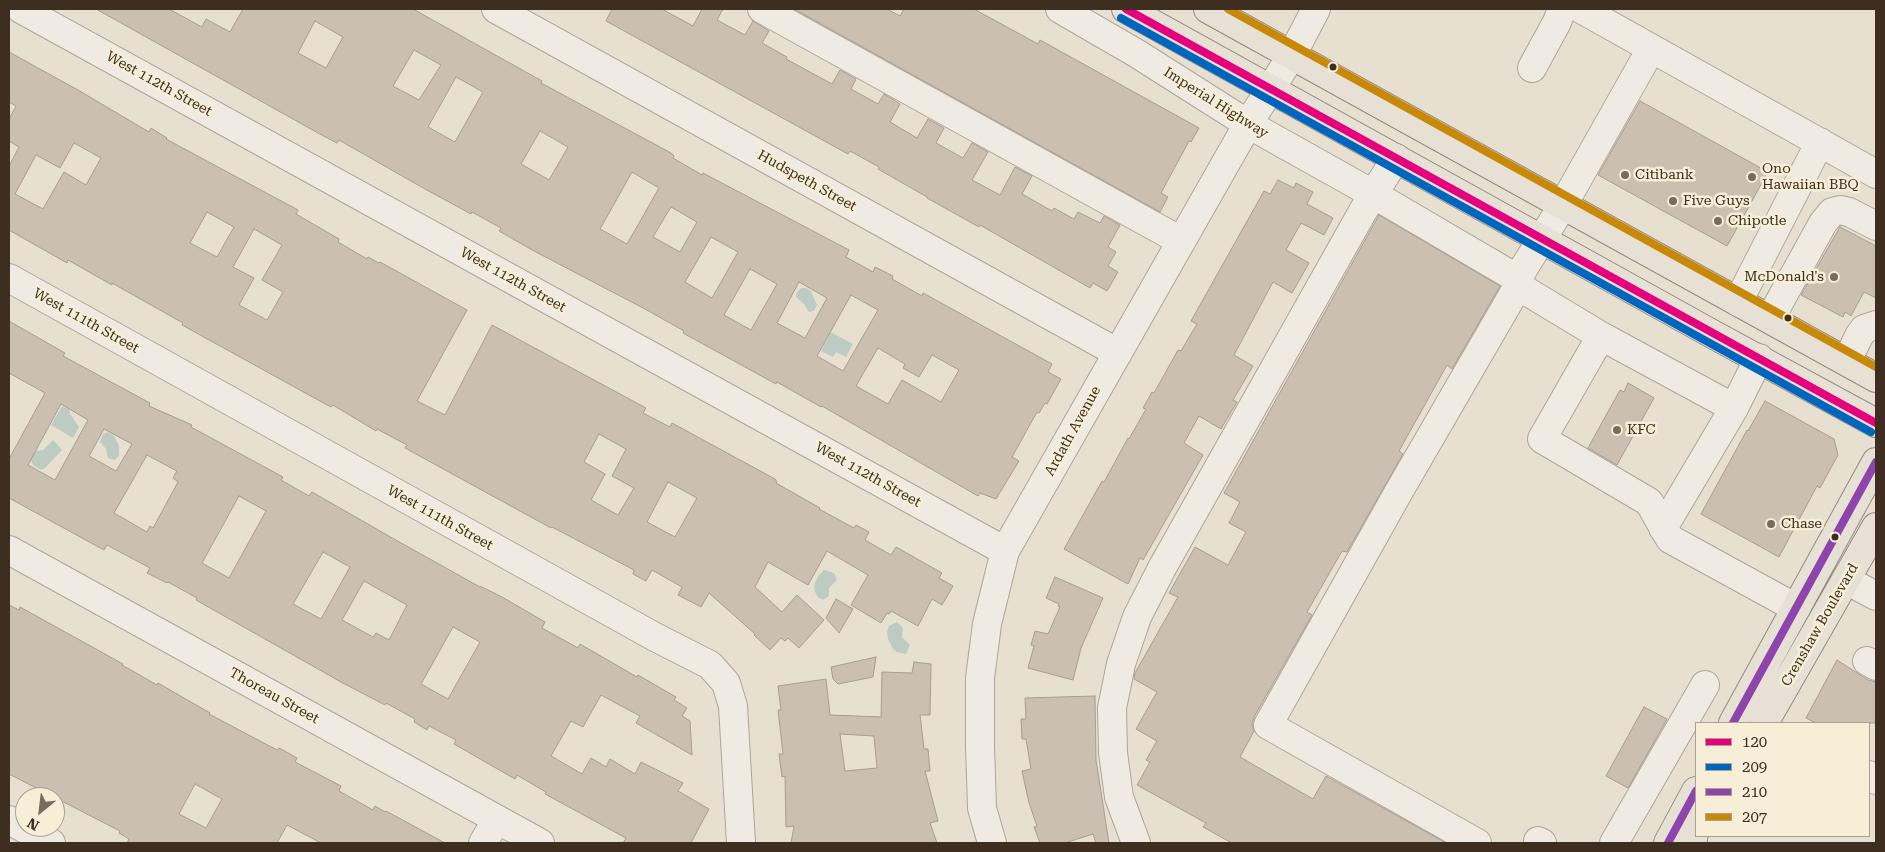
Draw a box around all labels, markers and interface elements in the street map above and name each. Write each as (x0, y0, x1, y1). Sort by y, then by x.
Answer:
street label: West 112th Street (103, 48, 215, 120)
unlabelled marker (1328, 62, 1338, 72)
street label: Imperial Highway (1160, 64, 1272, 142)
street label: Hudspeth Street (755, 147, 859, 215)
place label: Ono Hawaiian BBQ (1762, 161, 1859, 193)
place label: Citibank (1635, 167, 1694, 183)
marker: Citibank (1619, 169, 1631, 181)
marker: Ono Hawaiian BBQ (1746, 171, 1758, 183)
place label: Five Guys (1683, 193, 1750, 209)
marker: Five Guys (1667, 195, 1679, 207)
place label: Chipotle (1728, 213, 1787, 229)
marker: Chipotle (1712, 215, 1724, 227)
street label: West 112th Street (457, 244, 569, 316)
place label: McDonald's (1744, 269, 1824, 285)
marker: McDonald's (1828, 271, 1840, 283)
street label: West 111th Street (30, 285, 142, 357)
unlabelled marker (1783, 313, 1793, 323)
street label: Ardath Avenue (1041, 383, 1105, 479)
place label: KFC (1627, 422, 1656, 438)
marker: KFC (1611, 424, 1623, 436)
street label: West 112th Street (812, 439, 924, 511)
street label: West 111th Street (384, 482, 496, 554)
place label: Chase (1781, 516, 1822, 532)
marker: Chase (1765, 518, 1777, 530)
unlabelled marker (1830, 532, 1840, 542)
street label: Crenshaw Boulevard (1778, 561, 1862, 689)
street label: Thoreau Street (226, 664, 322, 728)
legend (1695, 722, 1870, 837)
text: 120 (1742, 733, 1767, 751)
text: 209 (1742, 758, 1767, 776)
text: 210 (1742, 783, 1767, 801)
north arrow (15, 787, 65, 837)
text: 207 (1742, 808, 1767, 826)
text: N (25, 815, 42, 834)

